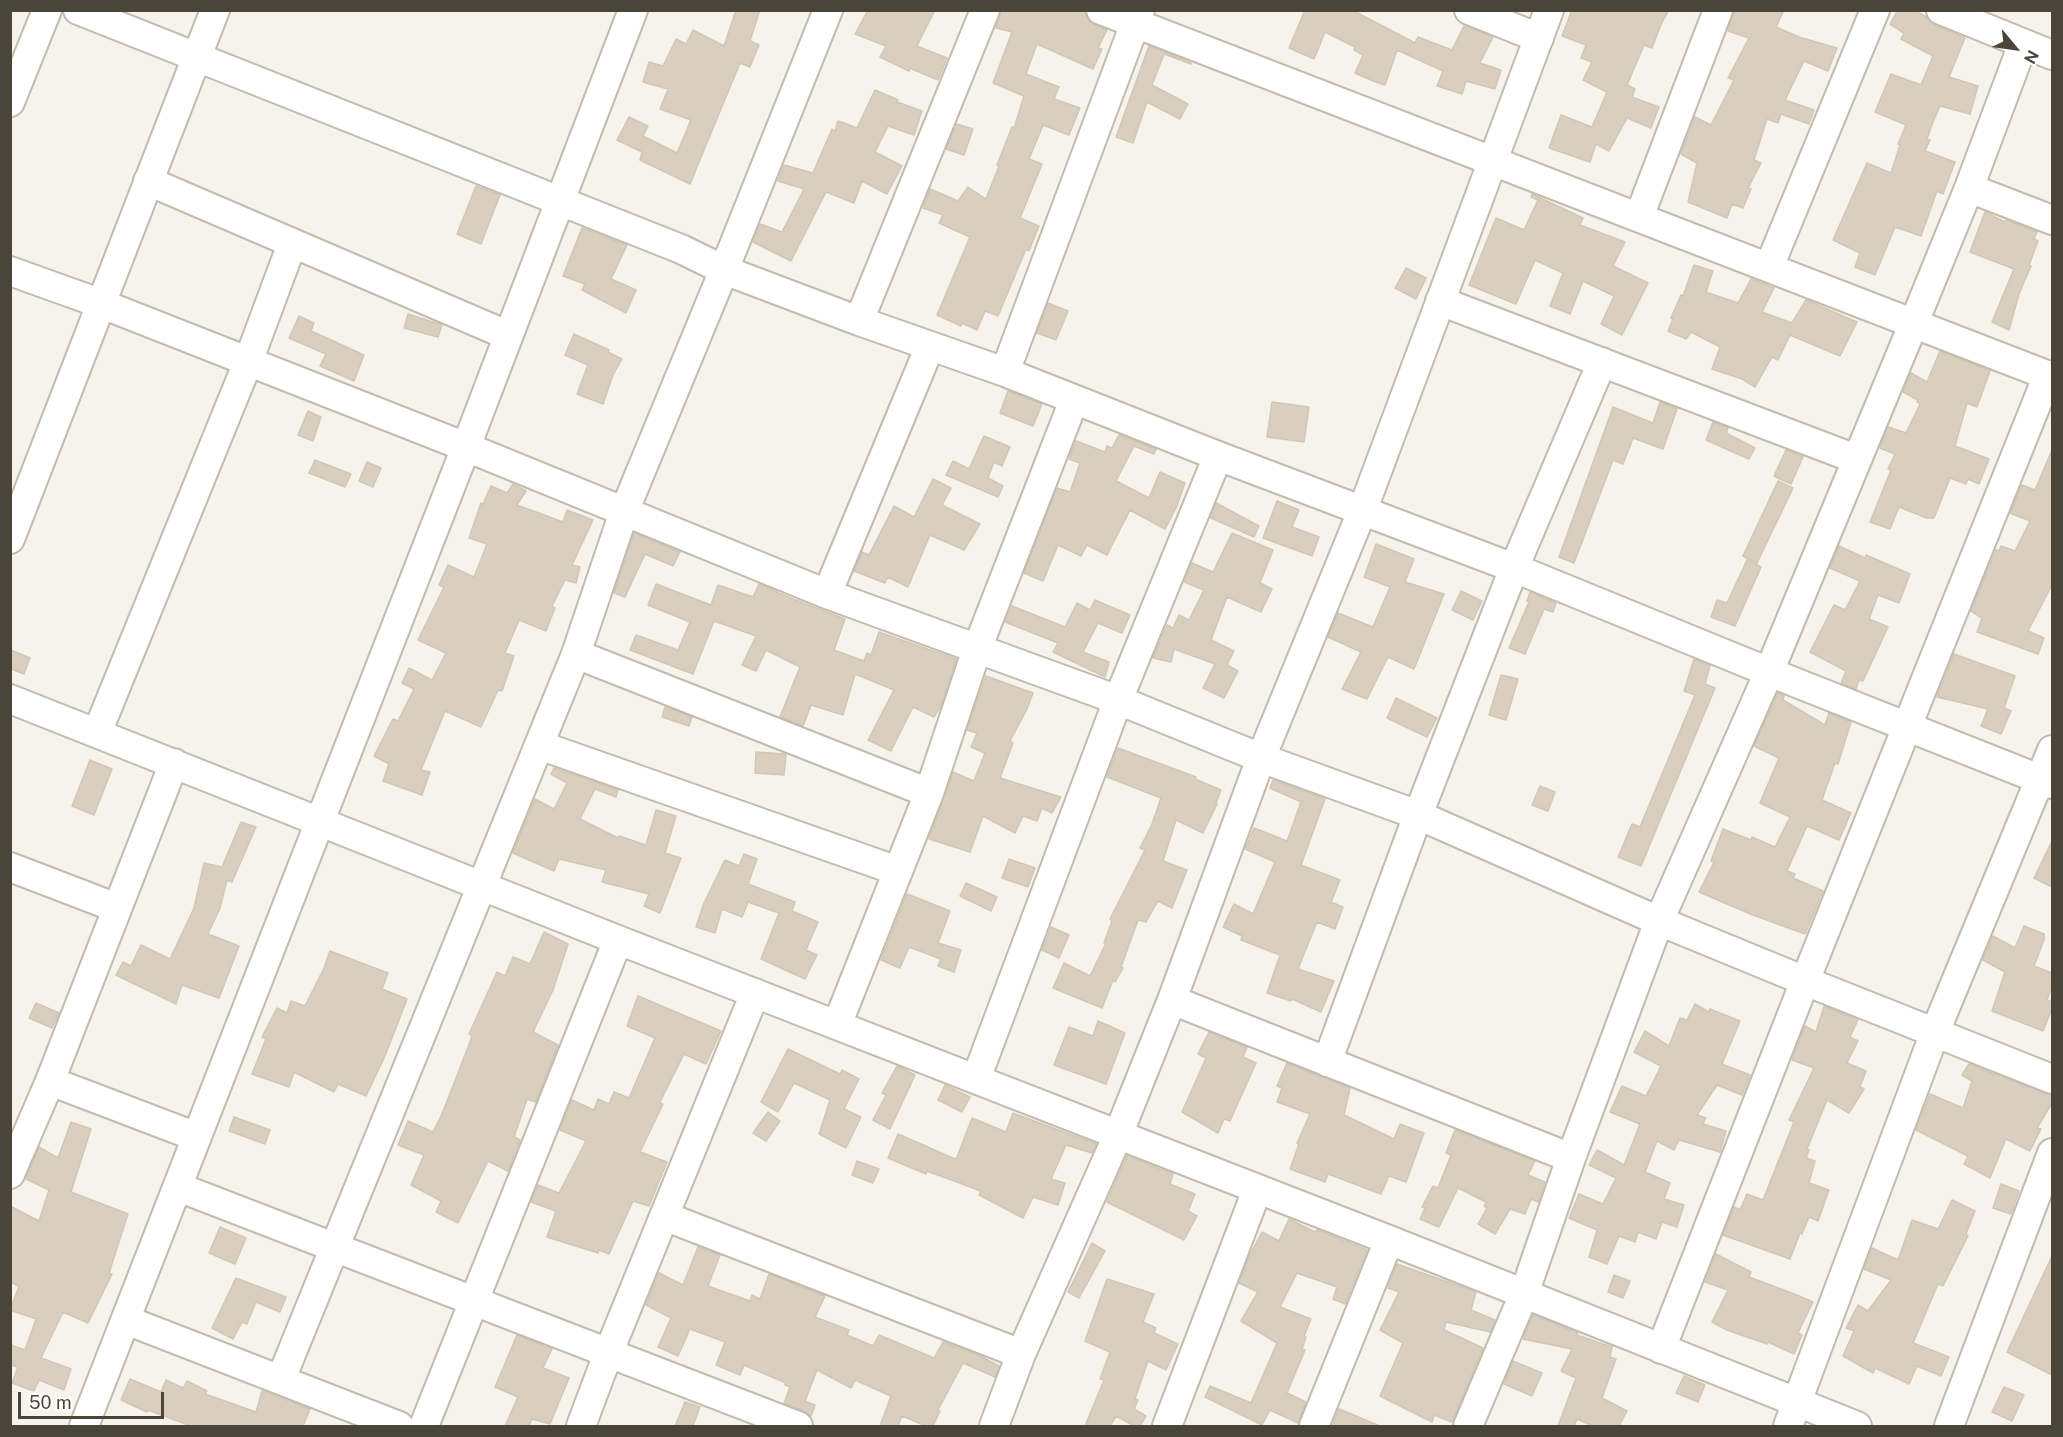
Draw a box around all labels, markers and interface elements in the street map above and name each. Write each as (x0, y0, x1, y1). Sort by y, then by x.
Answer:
north arrow (1985, 18, 2045, 78)
text: N (2020, 47, 2043, 67)
scale bar (21, 1380, 166, 1418)
text: 50 m (29, 1392, 72, 1413)

